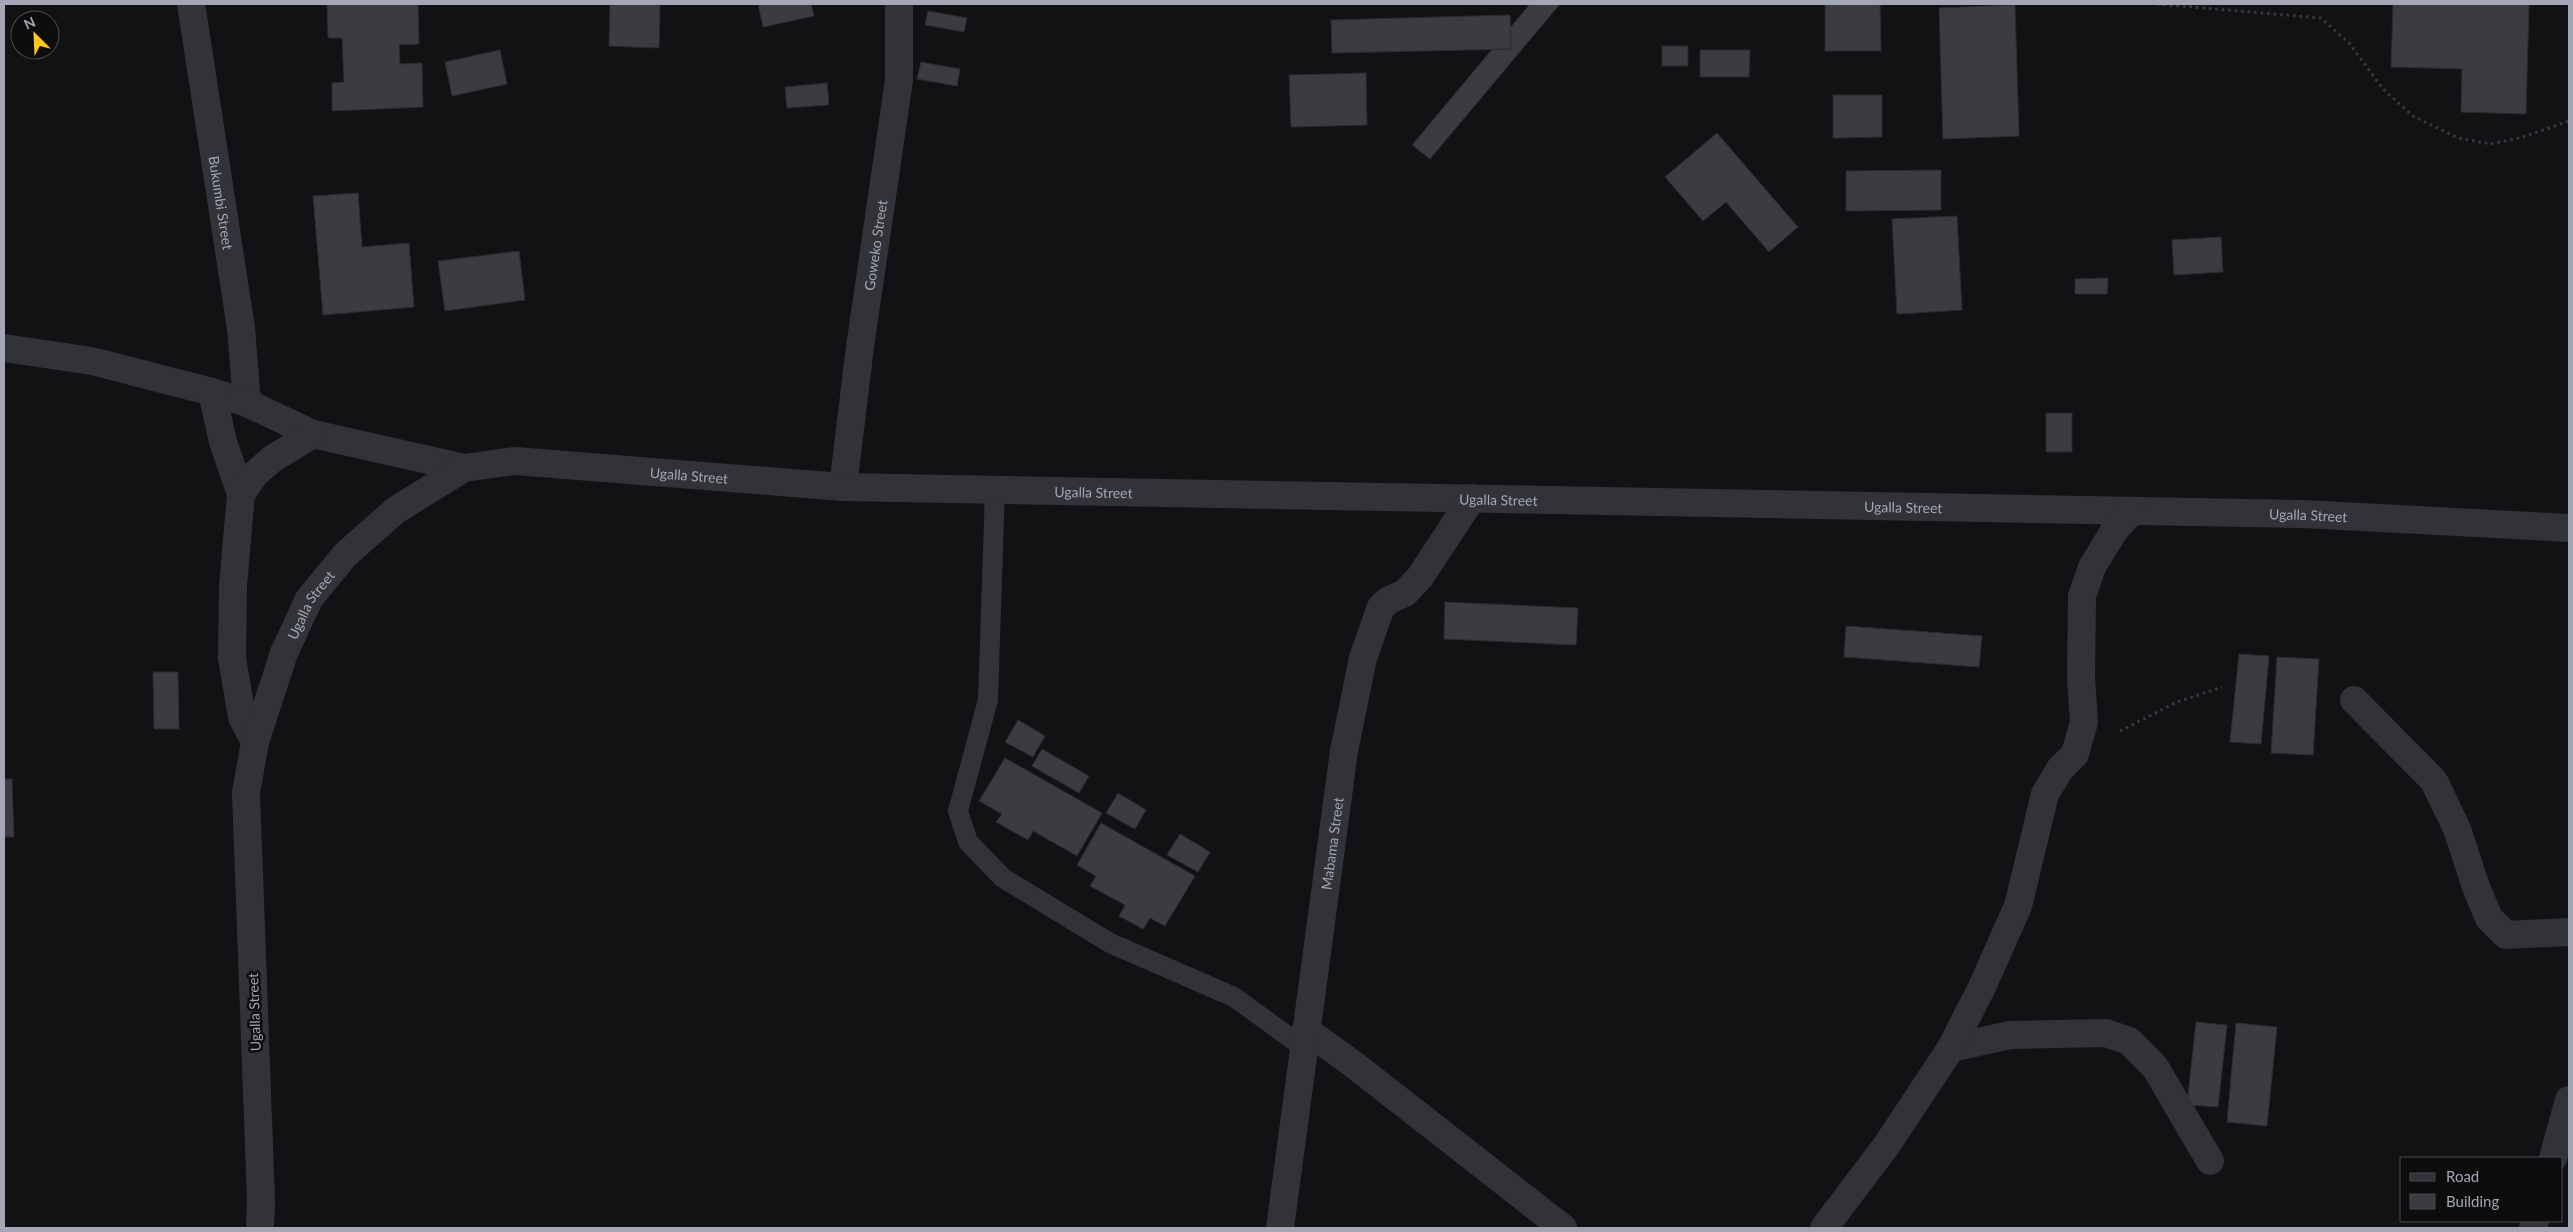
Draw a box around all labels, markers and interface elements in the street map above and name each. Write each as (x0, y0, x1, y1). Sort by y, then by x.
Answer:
north arrow (10, 10, 60, 60)
text: N (21, 13, 38, 33)
street label: Bukumbi Street (206, 154, 237, 251)
street label: Goweko Street (860, 199, 890, 292)
street label: Ugalla Street (649, 463, 729, 486)
street label: Ugalla Street (1054, 482, 1133, 501)
street label: Ugalla Street (1459, 490, 1538, 508)
street label: Ugalla Street (1864, 497, 1943, 516)
street label: Ugalla Street (2269, 505, 2348, 525)
street label: Ugalla Street (283, 567, 338, 642)
street label: Mabama Street (1317, 796, 1346, 891)
street label: Ugalla Street (244, 973, 264, 1051)
legend (2400, 1157, 2563, 1222)
text: Road (2446, 1167, 2479, 1185)
text: Building (2446, 1192, 2499, 1210)

